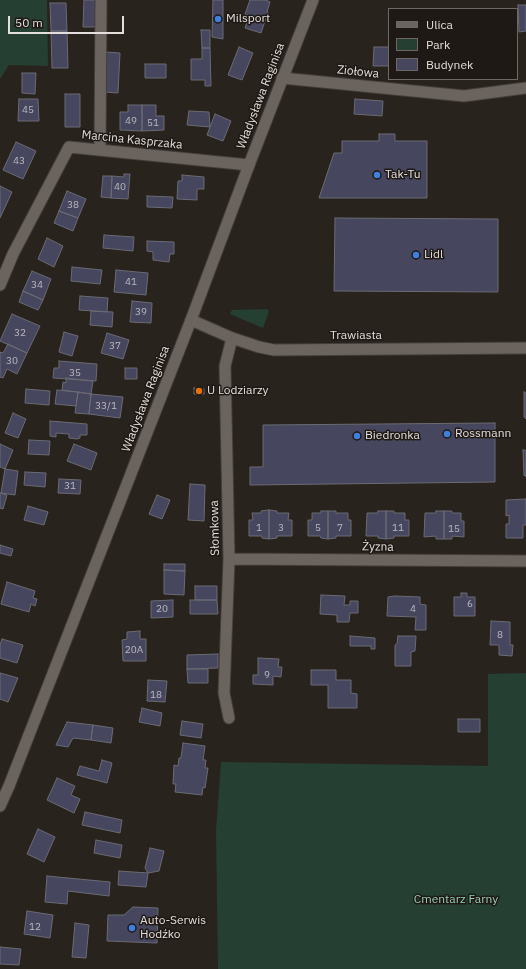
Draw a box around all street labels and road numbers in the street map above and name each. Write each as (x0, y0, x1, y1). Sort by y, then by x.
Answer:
street label: Władysława Raginisa (234, 41, 288, 151)
street label: Ziołowa (336, 63, 380, 81)
street label: Marcina Kasprzaka (81, 128, 183, 152)
street label: Trawiasta (330, 329, 382, 343)
street label: Władysława Raginisa (119, 344, 173, 454)
street label: Słomkowa (207, 500, 223, 556)
street label: Żyzna (362, 540, 394, 554)

